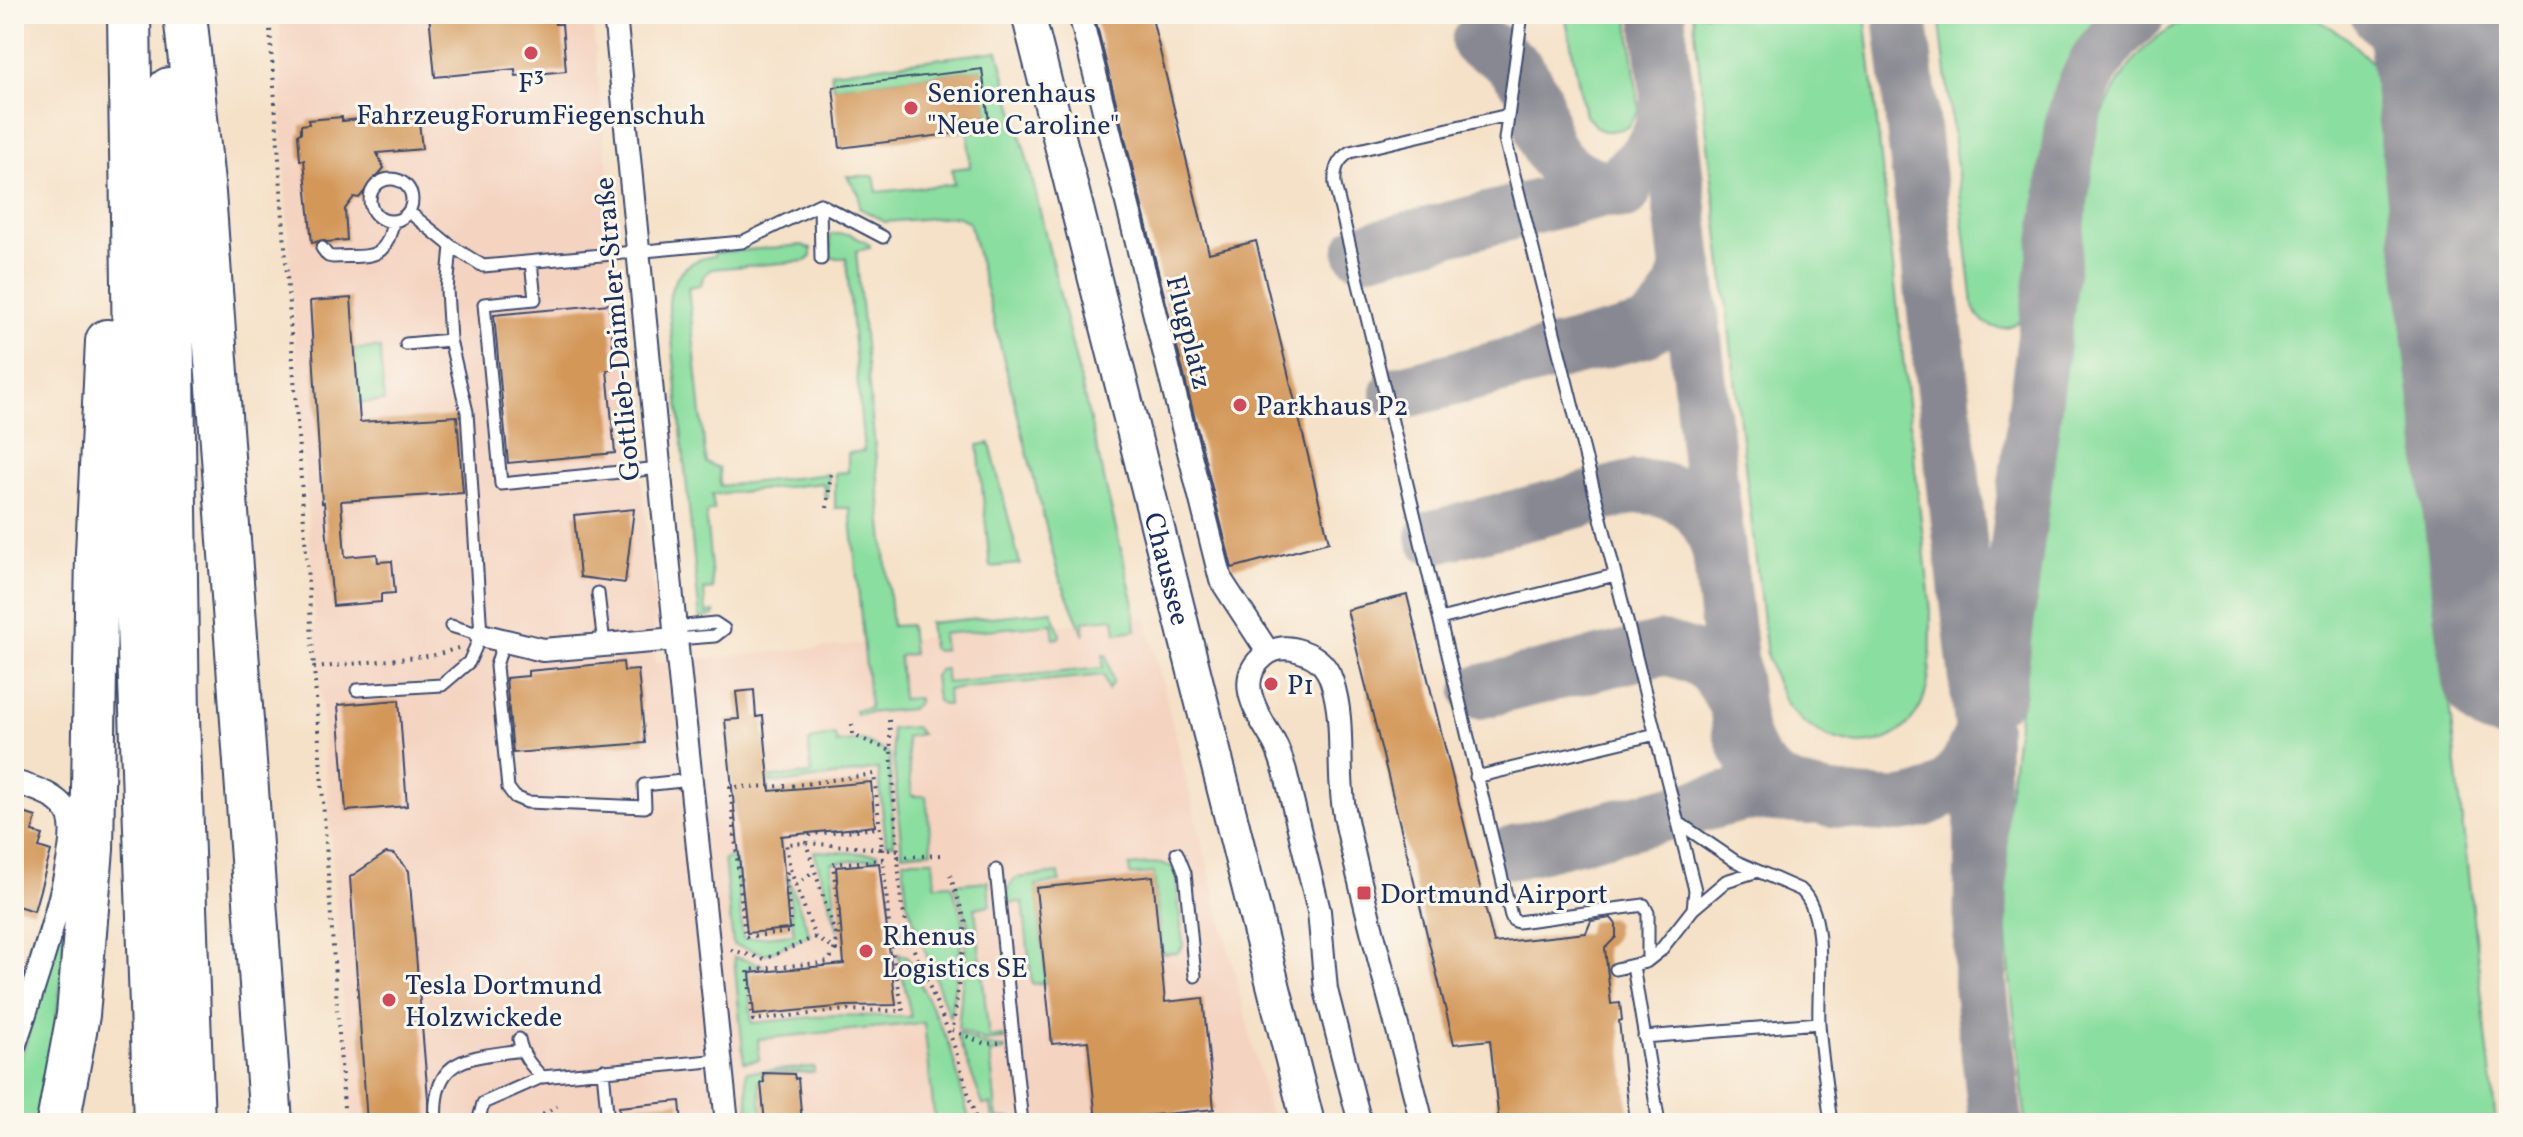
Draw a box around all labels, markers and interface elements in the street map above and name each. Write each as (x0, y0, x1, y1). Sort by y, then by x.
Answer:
marker: F³ FahrzeugForumFiegenschuh (522, 44, 540, 62)
place label: F³ FahrzeugForumFiegenschuh (356, 65, 706, 136)
place label: Seniorenhaus "Neue Caroline" (927, 75, 1119, 146)
marker: Seniorenhaus "Neue Caroline" (902, 99, 920, 117)
street label: Gottlieb-Daimler-Straße (586, 175, 651, 482)
street label: Flugplatz (1155, 272, 1220, 393)
place label: Parkhaus P2 (1256, 388, 1409, 427)
marker: Parkhaus P2 (1231, 396, 1249, 414)
street label: Chaussee (1133, 509, 1199, 630)
place label: P1 (1287, 667, 1314, 706)
marker: P1 (1262, 675, 1280, 693)
place label: Dortmund Airport (1380, 876, 1608, 915)
marker: Dortmund Airport (1355, 884, 1373, 902)
place label: Rhenus Logistics SE (882, 918, 1028, 989)
marker: Rhenus Logistics SE (857, 942, 875, 960)
place label: Tesla Dortmund Holzwickede (405, 967, 603, 1038)
marker: Tesla Dortmund Holzwickede (380, 991, 398, 1009)

